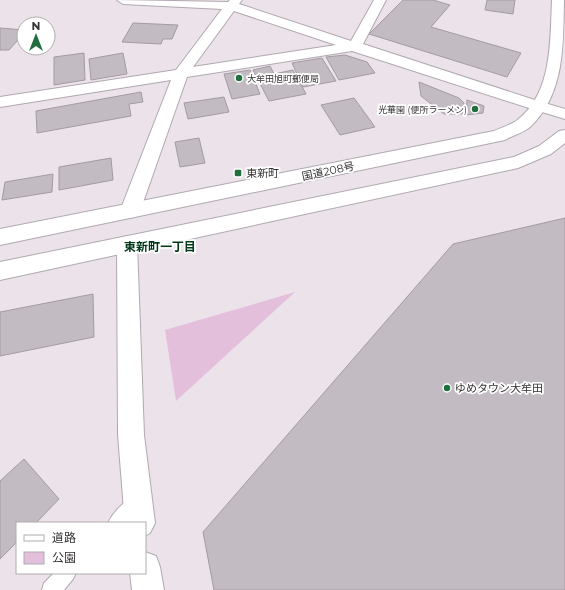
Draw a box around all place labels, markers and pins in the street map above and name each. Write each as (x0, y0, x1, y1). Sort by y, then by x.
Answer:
marker: 大牟田旭町郵便局 (234, 73, 244, 83)
place label: 大牟田旭町郵便局 (247, 73, 319, 84)
place label: 光華園 (便所ラーメン) (378, 104, 467, 115)
marker: 光華園 (便所ラーメン) (470, 104, 480, 114)
place label: 東新町 (246, 166, 279, 180)
marker: 東新町 (233, 168, 243, 178)
place label: ゆめタウン大牟田 (455, 381, 543, 395)
marker: ゆめタウン大牟田 (442, 383, 452, 393)

